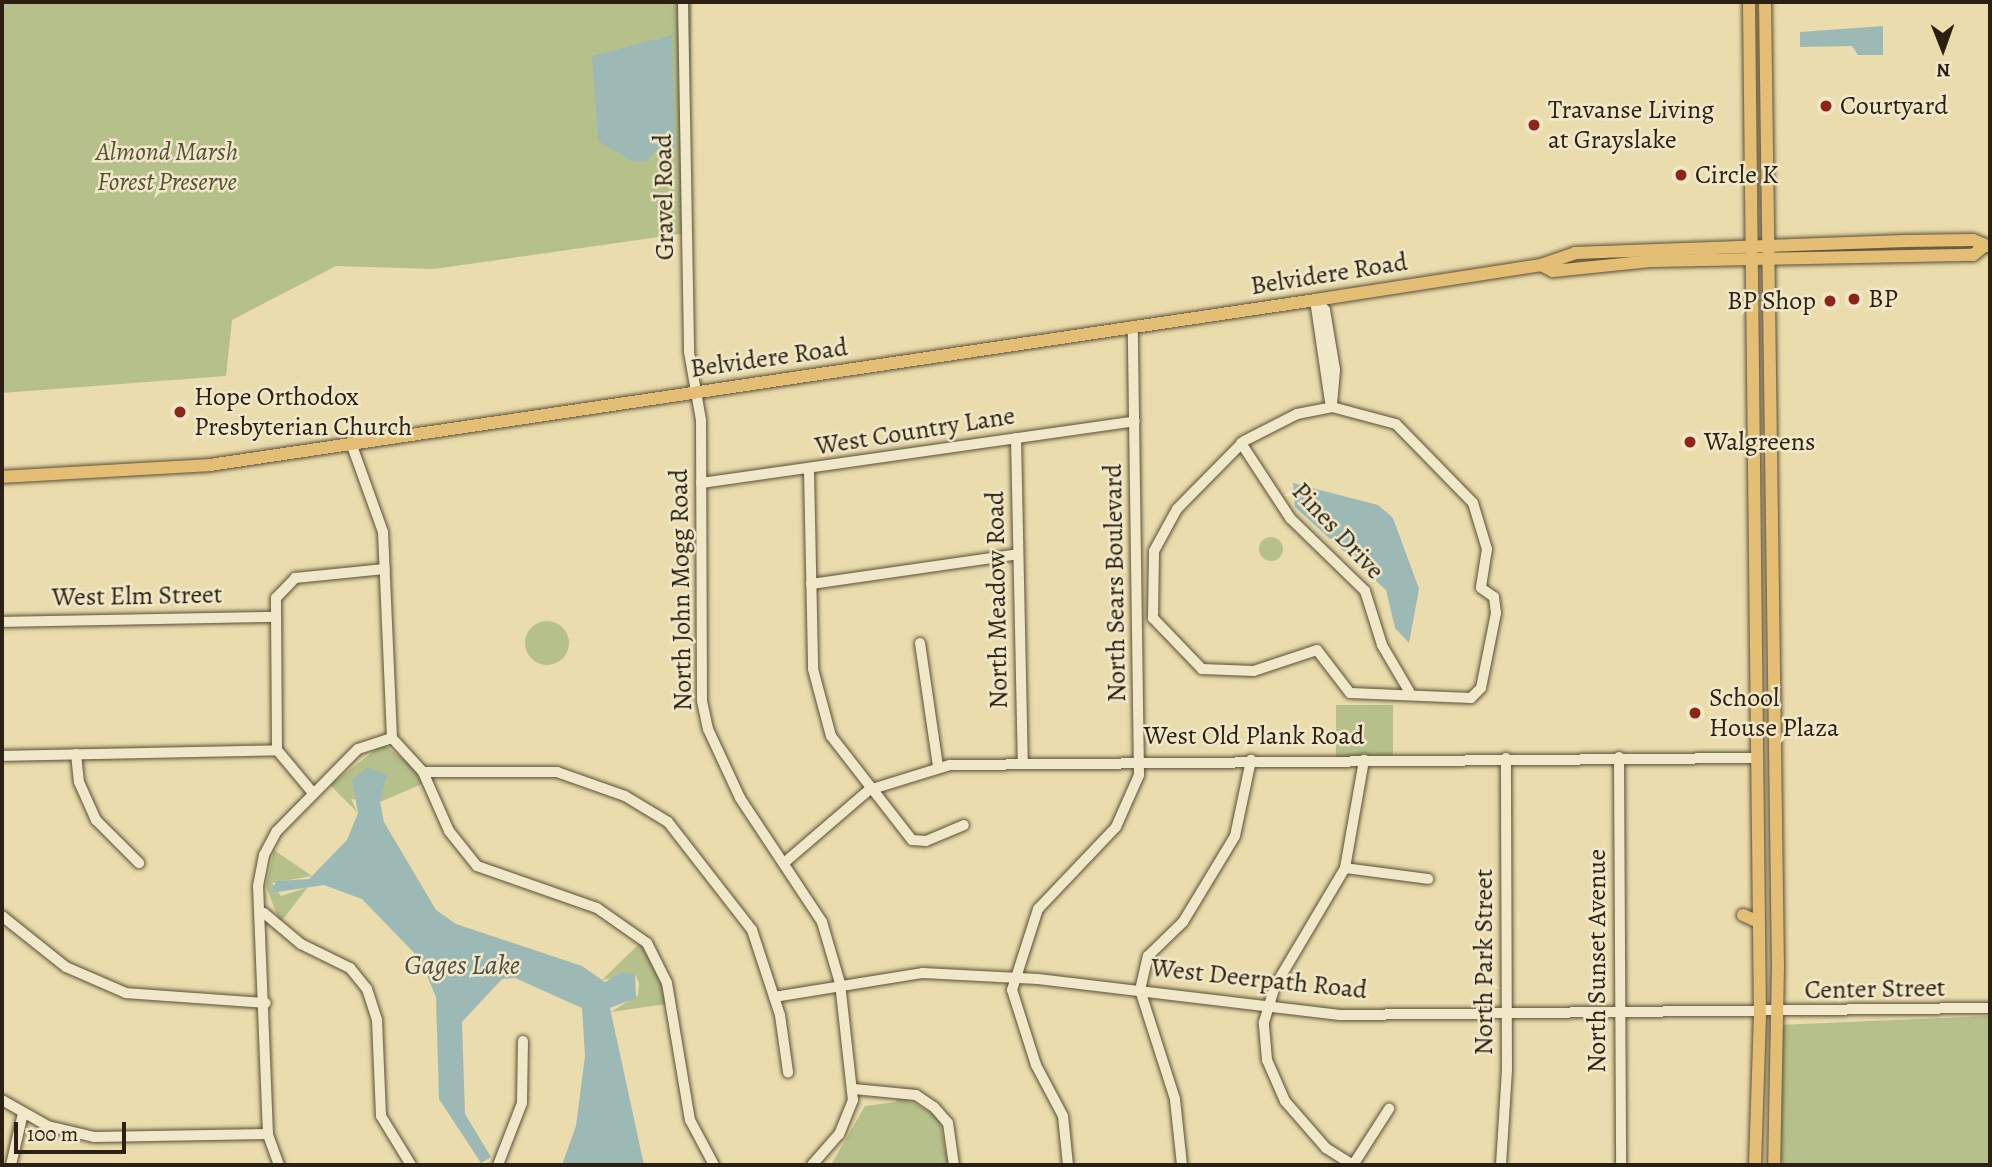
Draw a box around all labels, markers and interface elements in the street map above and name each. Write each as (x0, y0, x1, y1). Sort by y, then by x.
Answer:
north arrow (1908, 14, 1978, 84)
text: N (1936, 57, 1951, 83)
place label: Courtyard (1840, 90, 1948, 122)
place label: Travanse Living at Grayslake (1548, 94, 1714, 156)
marker: Courtyard (1818, 98, 1834, 114)
marker: Travanse Living at Grayslake (1526, 117, 1542, 133)
street label: Gravel Road (647, 133, 681, 261)
park label: Almond Marsh Forest Preserve (96, 136, 238, 198)
place label: Circle K (1695, 159, 1778, 191)
marker: Circle K (1673, 167, 1689, 183)
street label: Belvidere Road (1248, 246, 1410, 302)
place label: BP (1868, 283, 1898, 315)
place label: BP Shop (1727, 285, 1816, 317)
marker: BP (1846, 291, 1862, 307)
marker: BP Shop (1822, 293, 1838, 309)
street label: Belvidere Road (688, 332, 850, 384)
place label: Hope Orthodox Presbyterian Church (194, 381, 412, 442)
street label: West Country Lane (813, 400, 1017, 462)
marker: Hope Orthodox Presbyterian Church (172, 404, 188, 420)
place label: Walgreens (1704, 426, 1815, 458)
marker: Walgreens (1682, 434, 1698, 450)
street label: North Sears Boulevard (1097, 464, 1133, 702)
street label: North John Mogg Road (663, 469, 699, 711)
street label: Pines Drive (1285, 476, 1391, 586)
street label: North Meadow Road (979, 491, 1015, 709)
street label: West Elm Street (51, 579, 223, 613)
place label: School House Plaza (1709, 682, 1839, 744)
marker: School House Plaza (1687, 705, 1703, 721)
street label: West Old Plank Road (1144, 720, 1364, 752)
street label: North Sunset Avenue (1581, 849, 1613, 1073)
street label: North Park Street (1468, 869, 1500, 1055)
water label: Gages Lake (404, 948, 520, 982)
street label: West Deerpath Road (1149, 952, 1369, 1006)
street label: Center Street (1804, 972, 1946, 1006)
scale bar (18, 1108, 130, 1152)
text: 100 m (27, 1120, 78, 1148)

